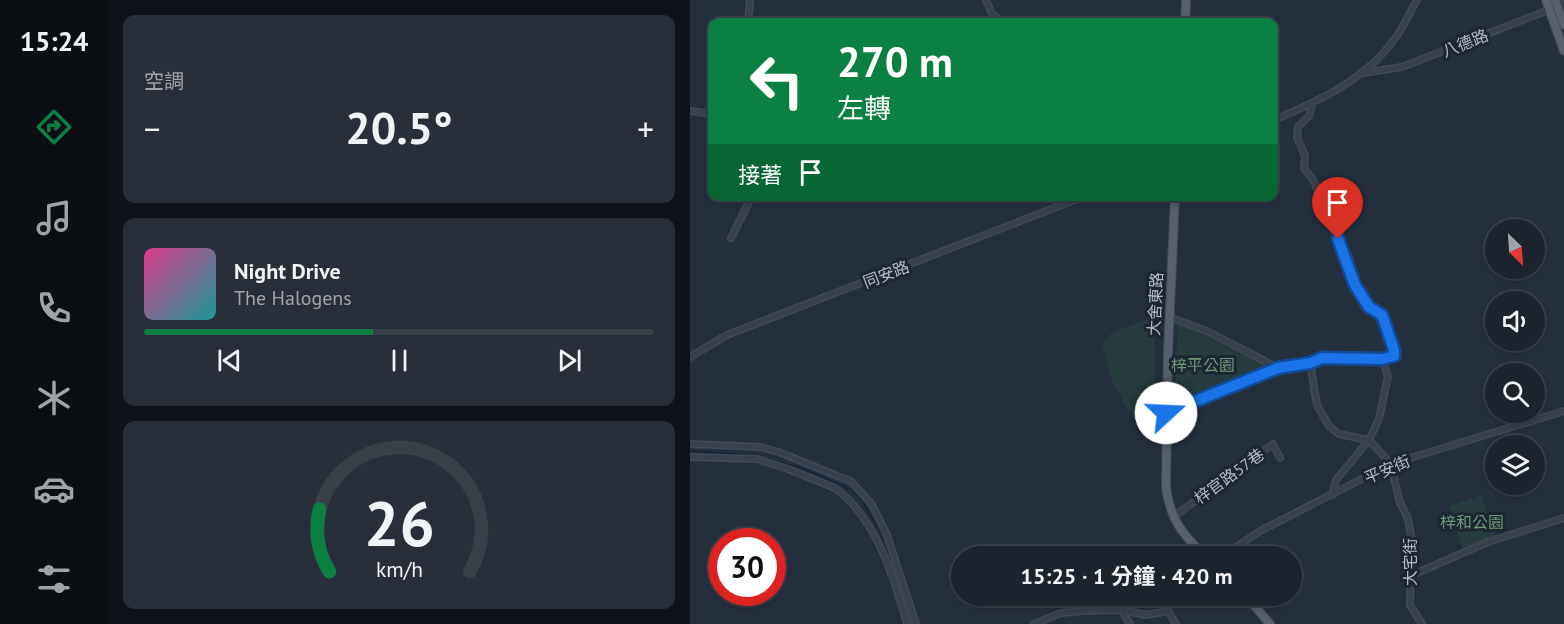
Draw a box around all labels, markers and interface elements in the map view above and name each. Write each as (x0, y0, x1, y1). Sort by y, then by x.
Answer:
text: 15:24 (20, 24, 88, 58)
street label: 八德路 (1439, 25, 1491, 61)
text: 270 m (837, 34, 953, 89)
icon: left (738, 42, 816, 120)
text: 空調 (144, 68, 184, 94)
text: 左轉 (837, 91, 891, 125)
text: 20.5° (345, 98, 453, 156)
icon: directions (33, 106, 75, 148)
text: − (144, 107, 161, 150)
text: + (637, 107, 654, 150)
icon: arrive (794, 156, 827, 189)
text: 接著 (738, 161, 782, 189)
pin (1312, 177, 1363, 239)
icon: arrive (1321, 186, 1354, 219)
icon: music (33, 197, 75, 239)
north arrow (1485, 219, 1545, 279)
map controls (1485, 219, 1545, 495)
street label: 同安路 (860, 256, 912, 292)
text: Night Drive (234, 257, 341, 285)
street label: 大舍東路 (1143, 272, 1167, 336)
text: The Halogens (234, 285, 352, 311)
icon: phone (33, 287, 75, 329)
button: sound (1485, 291, 1545, 351)
icon: previous (213, 344, 246, 377)
icon: pause (383, 344, 416, 377)
icon: next (553, 344, 586, 377)
park label: 梓平公園 (1171, 355, 1235, 375)
button: search (1485, 363, 1545, 423)
icon: climate (33, 377, 75, 419)
position arrow (1134, 381, 1198, 445)
button: layers (1485, 435, 1545, 495)
street label: 梓官路57巷 (1190, 444, 1268, 508)
street label: 平安街 (1361, 450, 1413, 488)
icon: car (33, 468, 75, 510)
text: 26 (364, 482, 434, 563)
park label: 梓和公園 (1440, 512, 1504, 532)
speed limit sign: 30 (708, 528, 786, 606)
street label: 大宅街 (1400, 538, 1420, 586)
text: km/h (375, 555, 422, 583)
icon: filters (33, 558, 75, 600)
text: 15:25 · 1 分鐘 · 420 m (1021, 562, 1232, 590)

